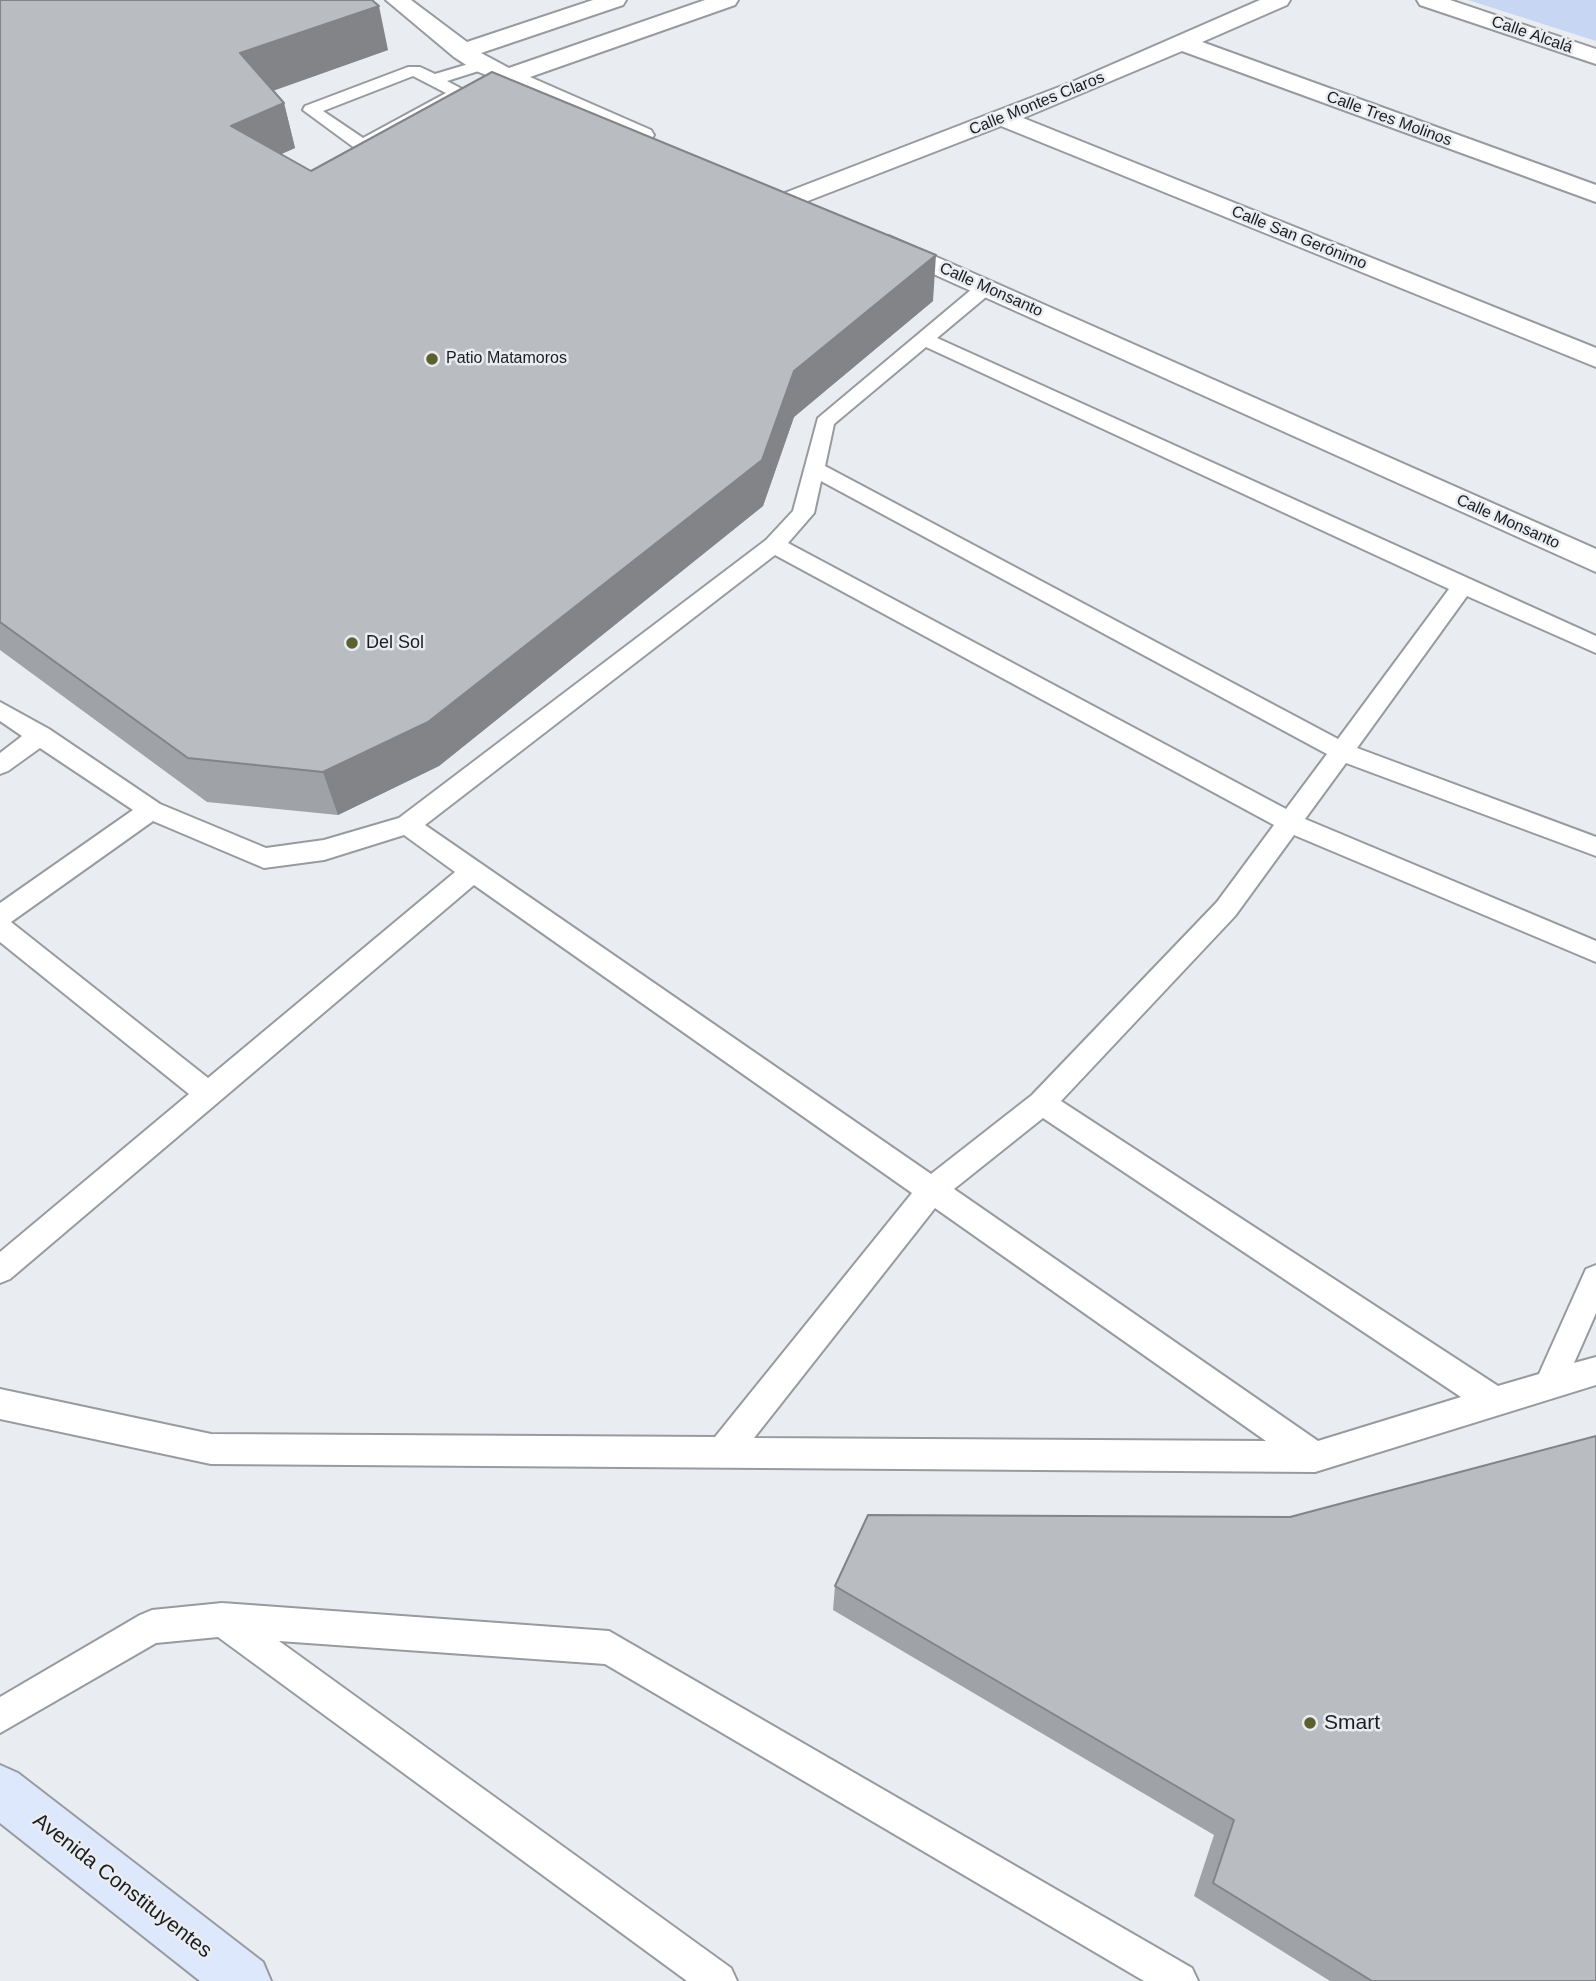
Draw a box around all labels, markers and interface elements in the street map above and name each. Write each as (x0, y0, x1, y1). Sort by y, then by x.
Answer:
street label: Calle Alcalá (1489, 12, 1575, 58)
street label: Calle Montes Claros (967, 68, 1107, 140)
street label: Calle Tres Molinos (1324, 87, 1454, 151)
street label: Calle San Gerónimo (1229, 202, 1369, 274)
street label: Calle Monsanto (936, 259, 1046, 321)
place label: Patio Matamoros (446, 349, 567, 369)
marker: Patio Matamoros (424, 351, 440, 367)
street label: Calle Monsanto (1453, 491, 1563, 553)
place label: Del Sol (366, 632, 424, 654)
marker: Del Sol (344, 635, 360, 651)
place label: Smart (1324, 1710, 1380, 1736)
marker: Smart (1302, 1715, 1318, 1731)
street label: Avenida Constituyentes (27, 1808, 217, 1964)

